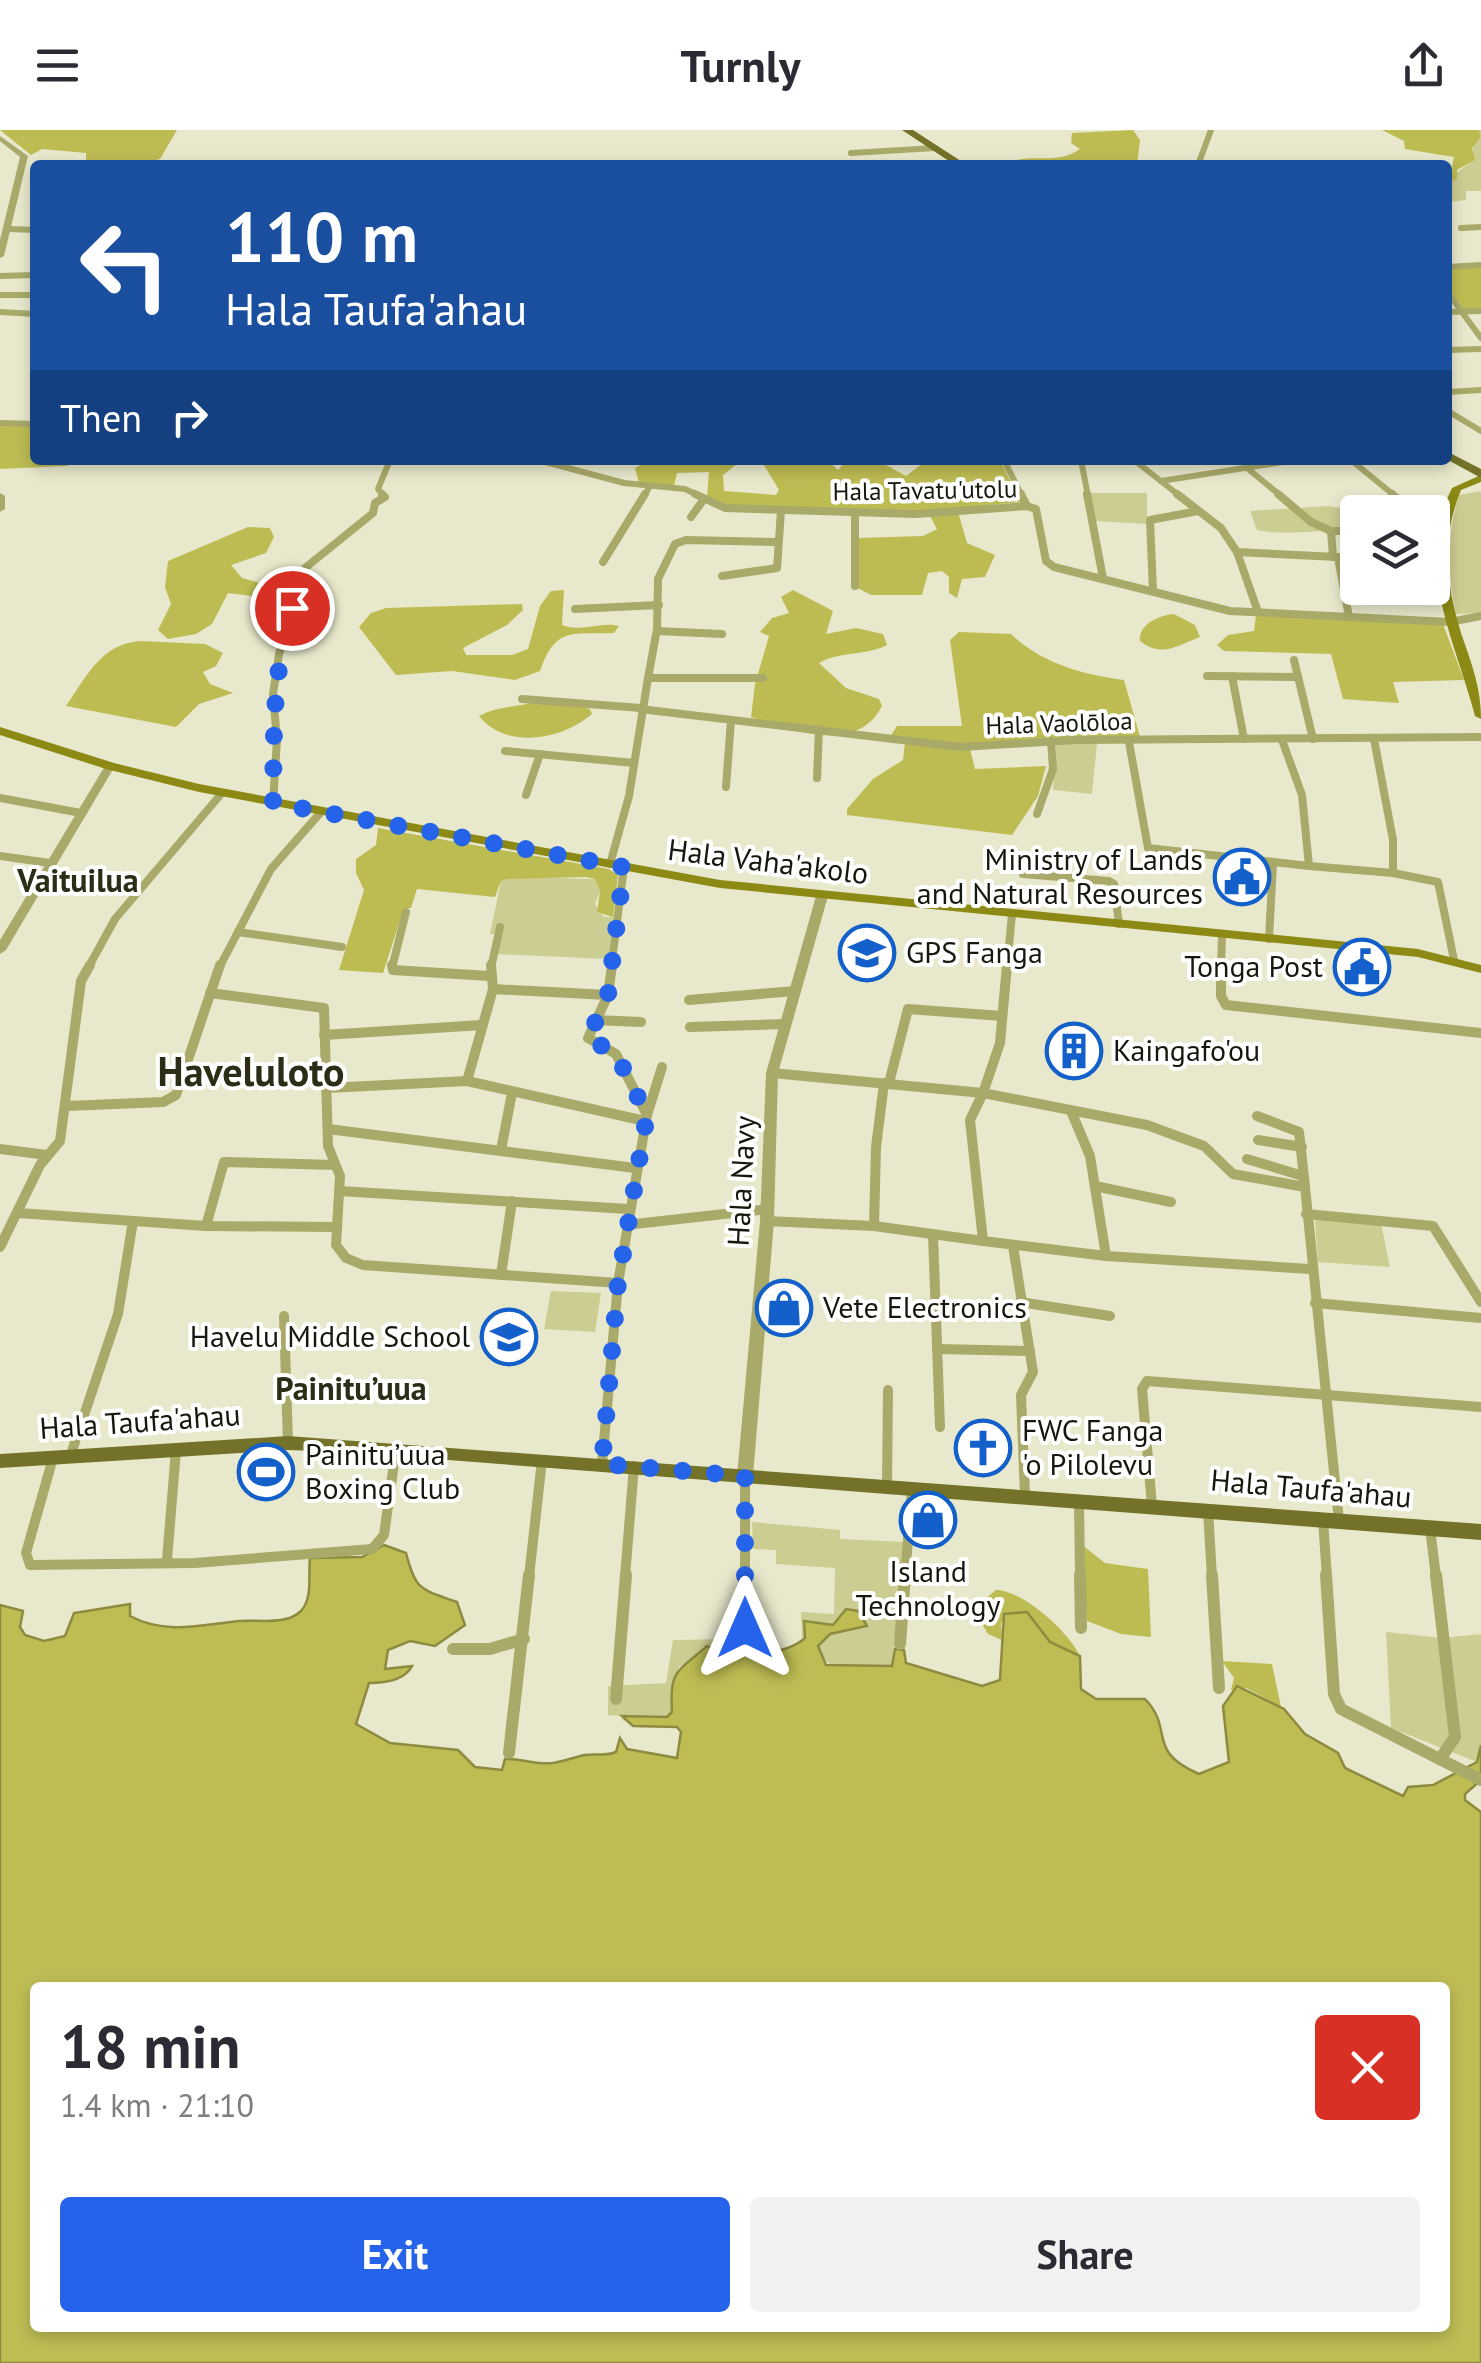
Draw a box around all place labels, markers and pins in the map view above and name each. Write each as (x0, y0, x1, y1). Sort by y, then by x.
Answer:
pin (250, 566, 335, 651)
place label: Ministry of Lands and Natural Resources (917, 839, 1203, 912)
public building icon: Ministry of Lands and Natural Resources (1212, 847, 1272, 907)
school or university icon: GPS Fanga (837, 923, 897, 983)
place label: GPS Fanga (906, 932, 1043, 971)
public building icon: Tonga Post (1332, 937, 1392, 997)
place label: Tonga Post (1184, 946, 1323, 985)
building icon: Kaingafo'ou (1044, 1021, 1104, 1081)
place label: Kaingafo'ou (1113, 1030, 1260, 1069)
shop icon: Vete Electronics (754, 1278, 814, 1338)
place label: Vete Electronics (822, 1287, 1027, 1326)
school or university icon: Havelu Middle School (479, 1307, 539, 1367)
place label: Havelu Middle School (190, 1316, 470, 1355)
place label: FWC Fanga 'o Pilolevu (1022, 1410, 1163, 1483)
church icon: FWC Fanga 'o Pilolevu (953, 1418, 1013, 1478)
place label: Painitu’uua Boxing Club (305, 1434, 460, 1507)
sports icon: Painitu’uua Boxing Club (236, 1442, 296, 1502)
shop icon: Island Technology (898, 1490, 958, 1550)
place label: Island Technology (855, 1551, 1001, 1624)

